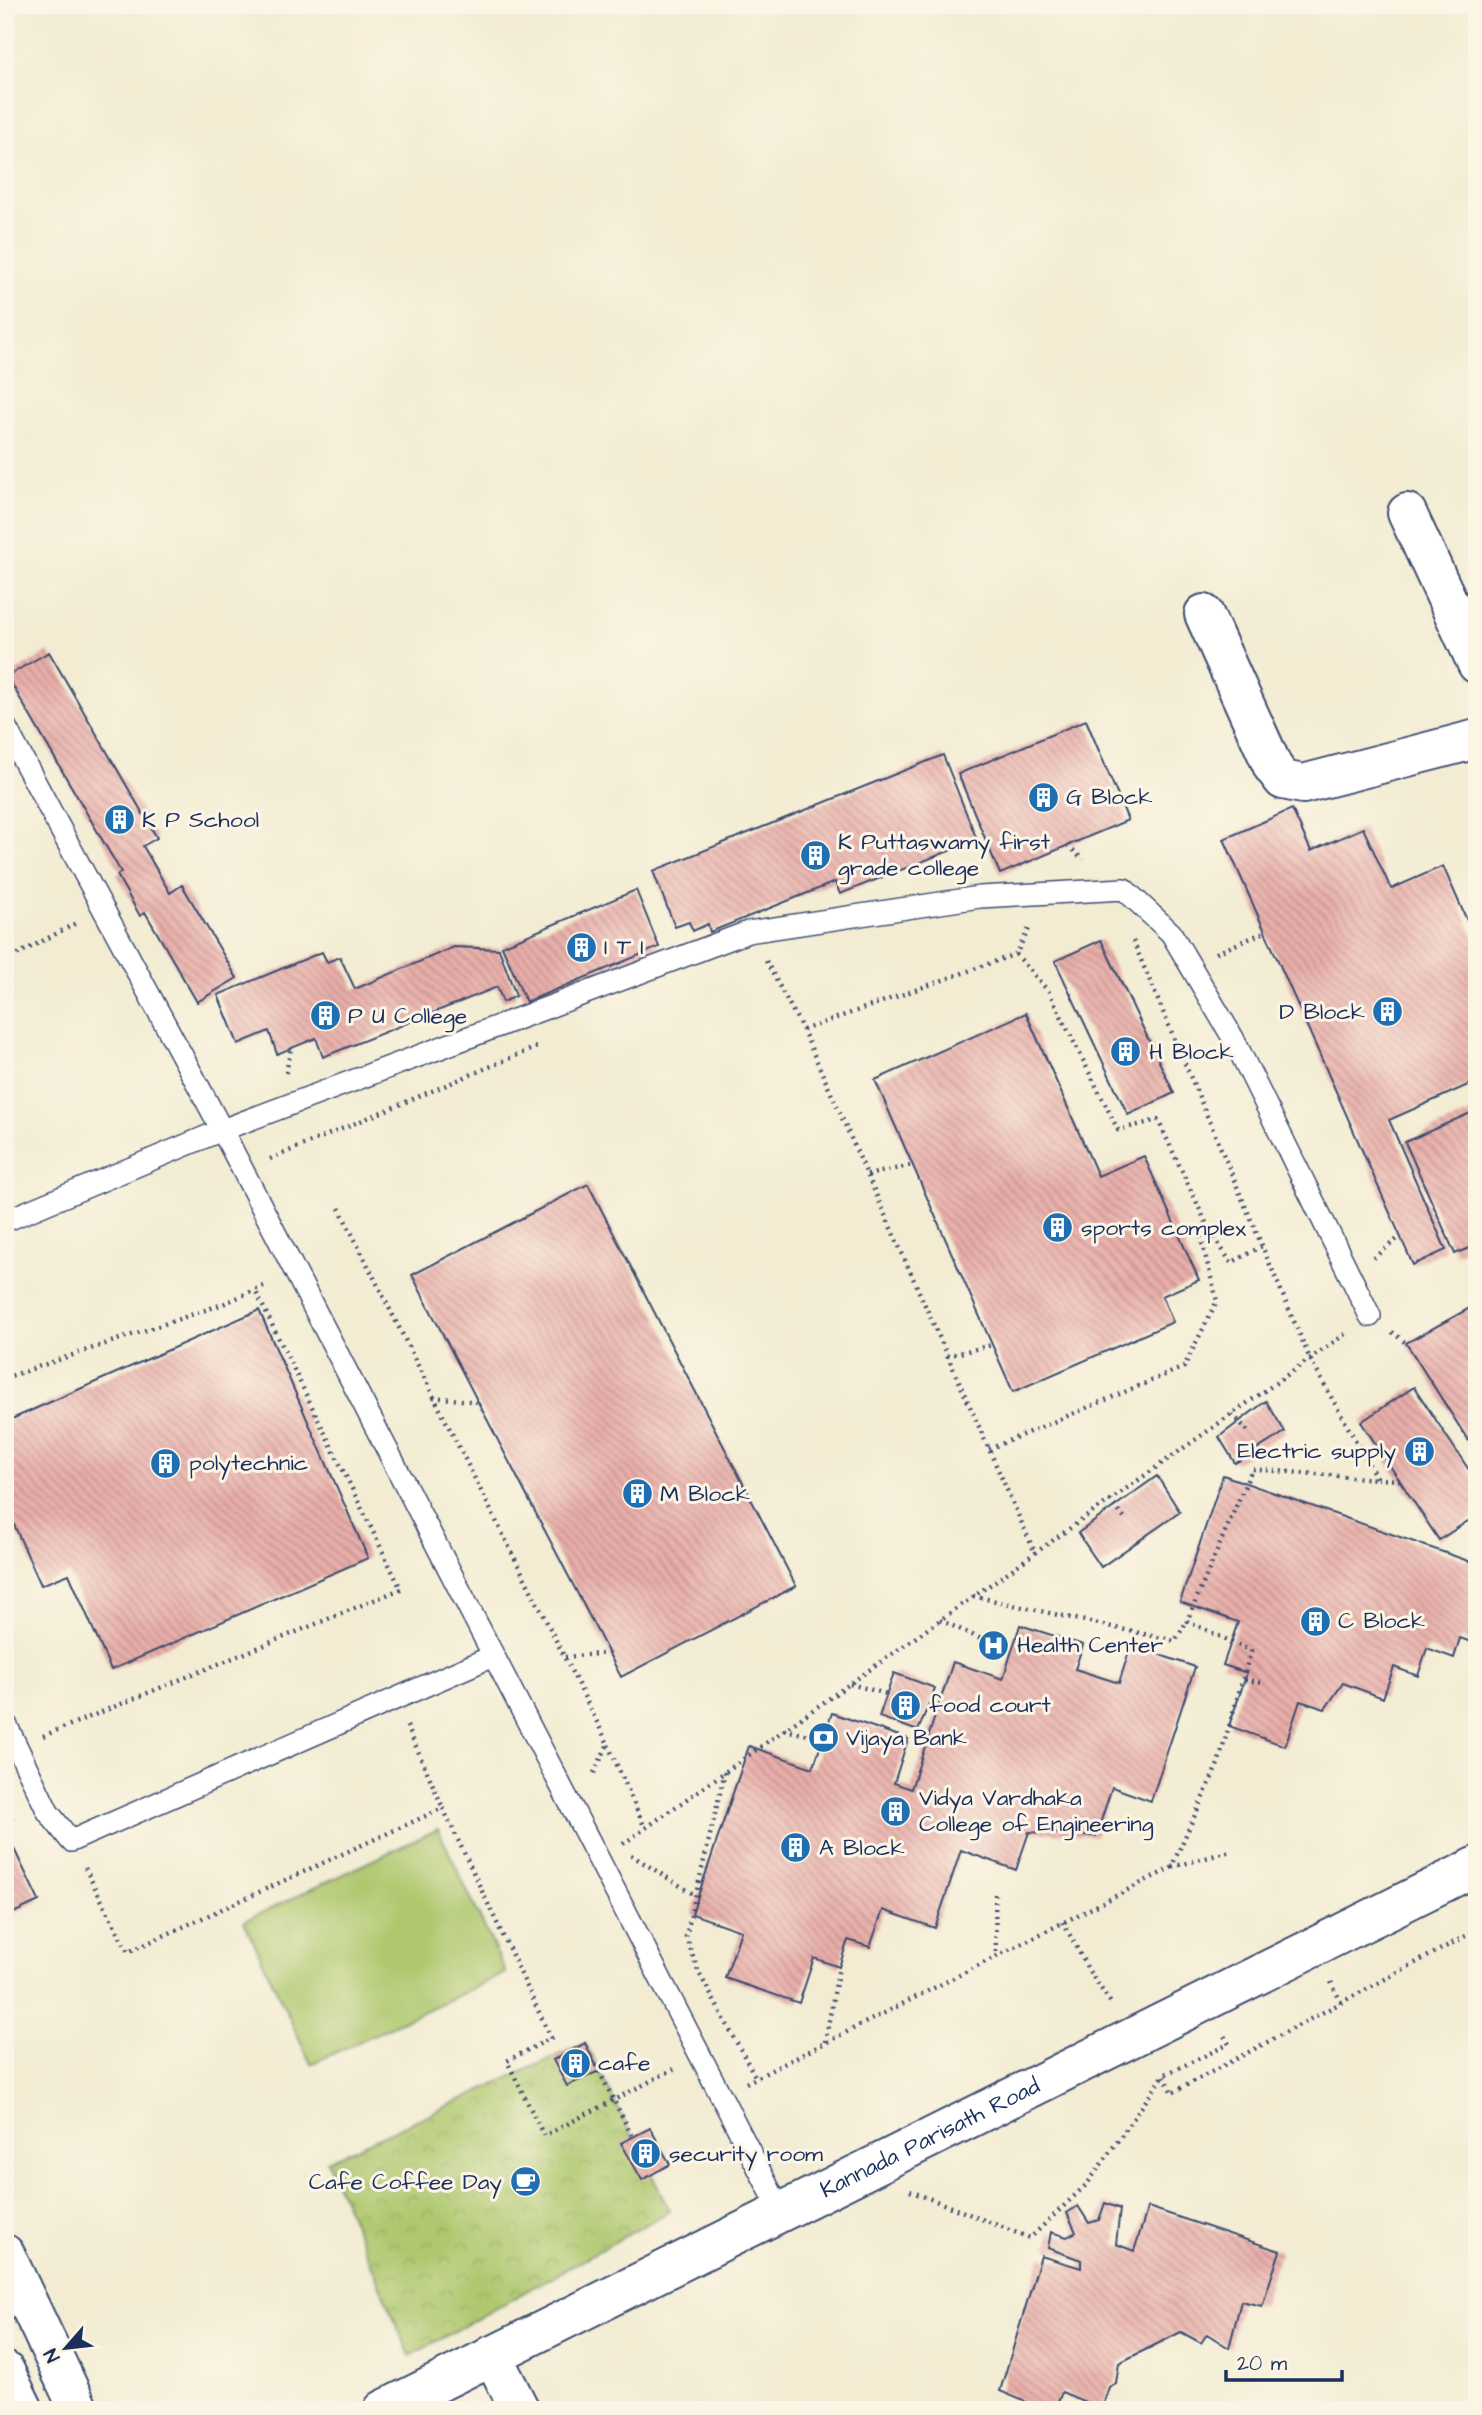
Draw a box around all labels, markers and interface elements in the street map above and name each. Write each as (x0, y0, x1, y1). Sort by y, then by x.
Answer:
building icon: G Block (1026, 780, 1060, 814)
place label: G Block (1066, 781, 1153, 813)
building icon: K P School (102, 803, 136, 837)
place label: K P School (142, 804, 259, 836)
place label: K Puttaswamy first grade college (838, 826, 1051, 885)
building icon: K Puttaswamy first grade college (798, 838, 832, 872)
building icon: I T I (564, 930, 598, 964)
place label: I T I (604, 931, 644, 963)
building icon: D Block (1371, 995, 1405, 1029)
place label: D Block (1279, 996, 1365, 1028)
building icon: P U College (308, 999, 342, 1033)
place label: P U College (348, 1000, 467, 1033)
building icon: H Block (1109, 1035, 1143, 1069)
place label: H Block (1149, 1036, 1234, 1068)
building icon: sports complex (1041, 1211, 1075, 1245)
place label: sports complex (1081, 1212, 1246, 1244)
building icon: Electric supply (1402, 1434, 1436, 1468)
place label: Electric supply (1237, 1435, 1396, 1468)
building icon: polytechnic (149, 1446, 183, 1480)
place label: polytechnic (189, 1447, 308, 1480)
building icon: M Block (620, 1477, 654, 1511)
place label: M Block (660, 1478, 750, 1510)
building icon: C Block (1298, 1604, 1332, 1638)
place label: C Block (1338, 1605, 1425, 1637)
hospital icon: Health Center (977, 1628, 1011, 1662)
place label: Health Center (1017, 1629, 1164, 1661)
building icon: food court (889, 1688, 923, 1722)
place label: food court (929, 1689, 1051, 1721)
bank icon: Vijaya Bank (806, 1721, 840, 1755)
place label: Vijaya Bank (846, 1722, 967, 1755)
place label: Vidya Vardhaka College of Engineering (919, 1782, 1154, 1841)
building icon: Vidya Vardhaka College of Engineering (879, 1794, 913, 1828)
building icon: A Block (779, 1831, 813, 1865)
place label: A Block (819, 1832, 905, 1864)
building icon: cafe (558, 2046, 592, 2080)
place label: cafe (598, 2047, 650, 2079)
street label: Kannada Parisath Road (815, 2070, 1046, 2206)
building icon: security room (629, 2137, 663, 2171)
place label: security room (669, 2138, 823, 2171)
cafe icon: Cafe Coffee Day (508, 2165, 542, 2199)
place label: Cafe Coffee Day (309, 2166, 502, 2199)
north arrow (32, 2314, 102, 2384)
scale bar (1226, 2338, 1342, 2382)
text: N (38, 2344, 67, 2367)
text: 20 m (1237, 2349, 1288, 2378)

